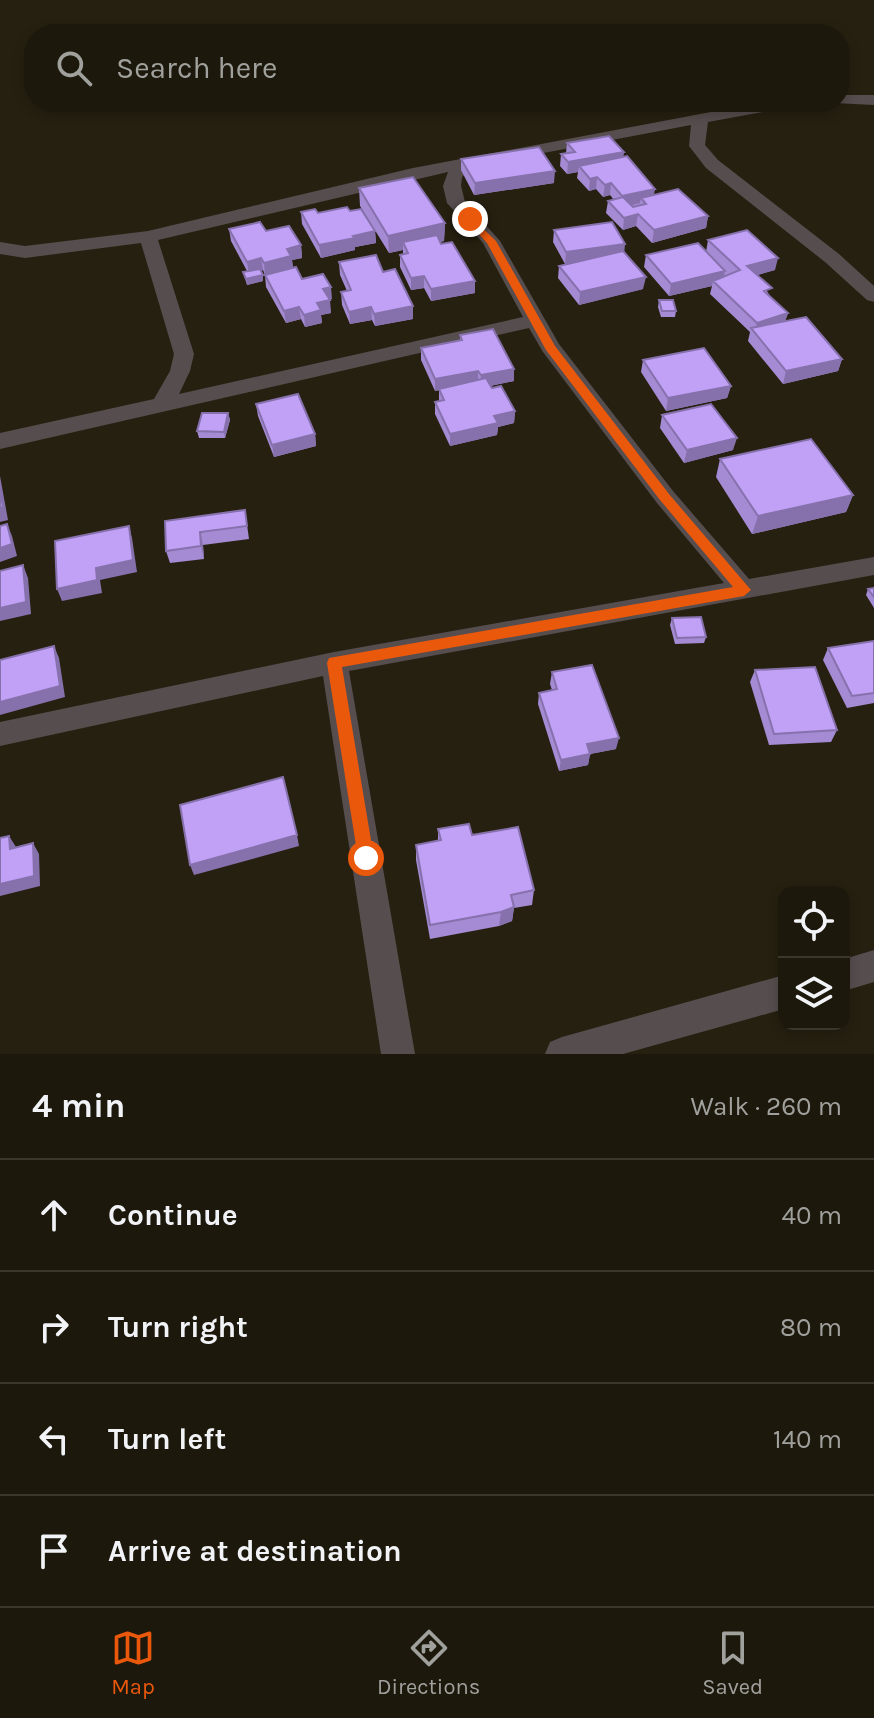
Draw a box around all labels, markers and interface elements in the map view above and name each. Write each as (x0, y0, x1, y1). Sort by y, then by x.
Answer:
search box (24, 24, 850, 112)
icon: search (52, 46, 96, 90)
text: Search here (116, 50, 277, 86)
route end (452, 201, 488, 237)
route start (348, 840, 384, 876)
map controls (778, 886, 850, 1030)
button: locate (778, 886, 850, 958)
button: layers (778, 958, 850, 1030)
text: 4 min (32, 1086, 125, 1126)
text: Walk · 260 m (690, 1091, 842, 1122)
icon: ahead (32, 1193, 76, 1237)
text: Continue (108, 1197, 238, 1233)
text: 40 m (782, 1200, 842, 1231)
icon: right (32, 1305, 76, 1349)
text: Turn right (108, 1309, 248, 1345)
text: 80 m (780, 1312, 842, 1343)
icon: left (32, 1417, 76, 1461)
text: Turn left (108, 1421, 226, 1457)
text: 140 m (773, 1424, 842, 1455)
icon: arrive (32, 1529, 76, 1573)
text: Arrive at destination (108, 1533, 402, 1569)
tab: Map (111, 1626, 155, 1700)
tab: Directions (377, 1626, 480, 1700)
tab: Saved (702, 1626, 763, 1700)

